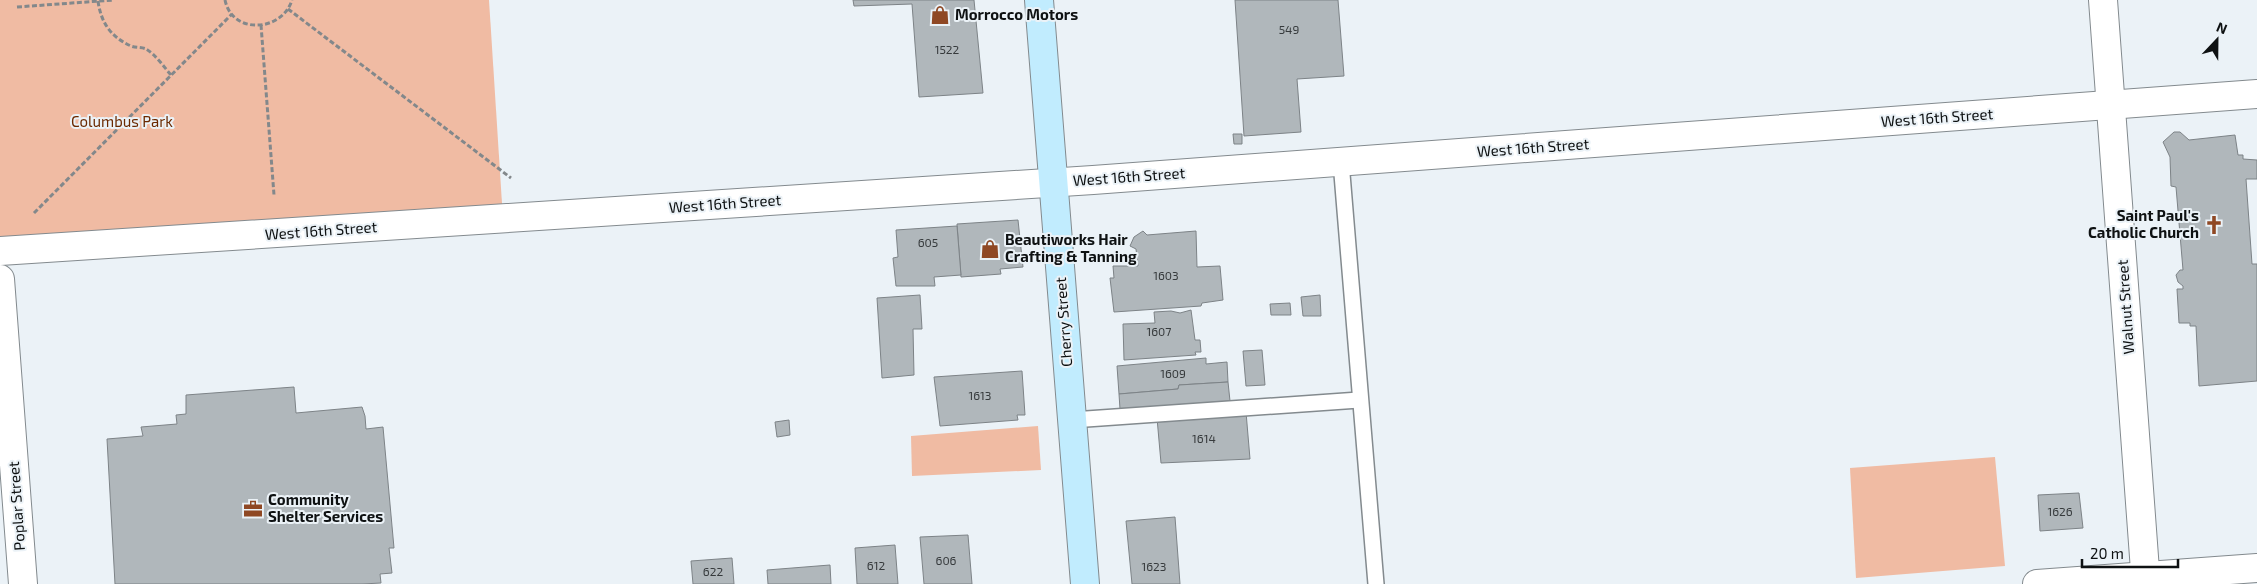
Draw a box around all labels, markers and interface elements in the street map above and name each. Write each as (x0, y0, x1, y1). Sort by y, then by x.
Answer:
shop icon: Morrocco Motors (929, 4, 951, 26)
place label: Morrocco Motors (955, 5, 1078, 23)
north arrow (2192, 15, 2242, 65)
text: N (2214, 18, 2230, 37)
house number: 549 (1279, 22, 1299, 36)
house number: 1522 (935, 42, 960, 56)
street label: West 16th Street (1880, 104, 1994, 130)
park label: Columbus Park (71, 112, 173, 130)
street label: West 16th Street (1476, 134, 1590, 160)
street label: West 16th Street (1072, 163, 1186, 189)
street label: West 16th Street (668, 190, 782, 216)
place label: Saint Paul's Catholic Church (2088, 206, 2199, 241)
church icon: Saint Paul's Catholic Church (2203, 214, 2225, 236)
street label: West 16th Street (264, 217, 378, 243)
place label: Beautiworks Hair Crafting & Tanning (1005, 230, 1137, 265)
house number: 605 (918, 235, 938, 249)
shop icon: Beautiworks Hair Crafting & Tanning (979, 238, 1001, 260)
street label: Walnut Street (2113, 259, 2137, 355)
house number: 1603 (1153, 268, 1179, 282)
street label: Cherry Street (1051, 276, 1075, 368)
house number: 1607 (1146, 324, 1172, 338)
house number: 1609 (1160, 366, 1186, 380)
house number: 1613 (968, 388, 992, 402)
house number: 1614 (1192, 431, 1216, 445)
street label: Poplar Street (4, 461, 28, 551)
place label: Community Shelter Services (268, 490, 383, 525)
office icon: Community Shelter Services (242, 498, 264, 520)
house number: 1626 (2047, 504, 2073, 518)
scale bar (2082, 536, 2178, 568)
text: 20 m (2090, 544, 2124, 562)
house number: 606 (936, 553, 957, 567)
house number: 612 (867, 558, 885, 572)
house number: 1623 (1141, 559, 1167, 573)
house number: 622 (703, 564, 723, 578)

